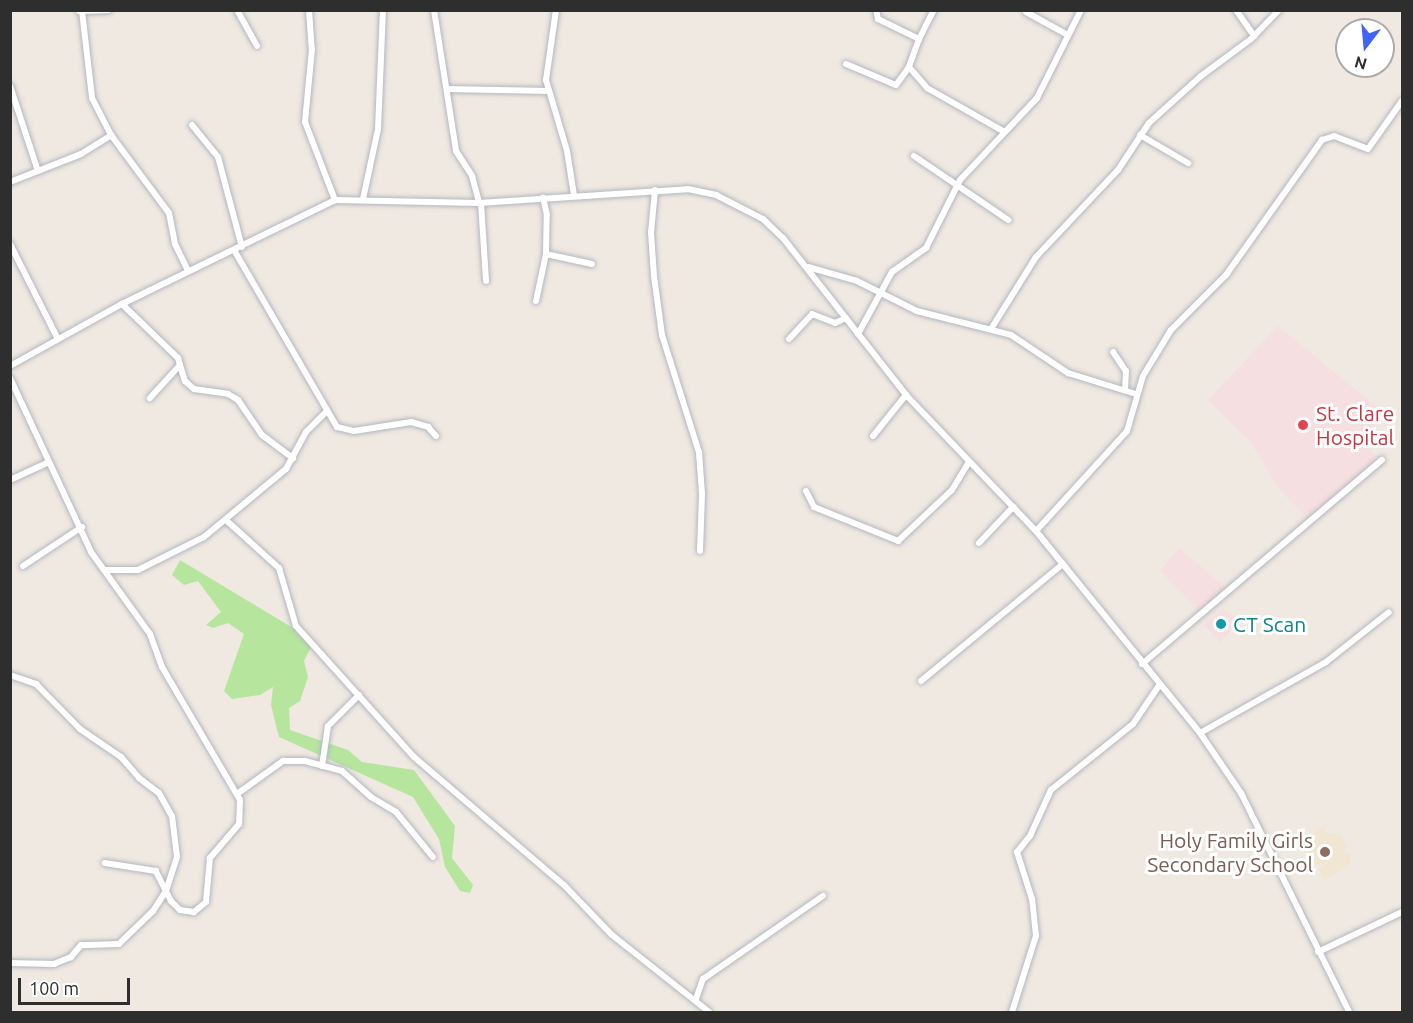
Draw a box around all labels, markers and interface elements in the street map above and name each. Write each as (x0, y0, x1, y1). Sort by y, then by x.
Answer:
north arrow (1335, 18, 1395, 78)
text: N (1352, 53, 1369, 74)
place label: St. Clare Hospital (1316, 400, 1394, 450)
marker: St. Clare Hospital (1294, 416, 1312, 434)
place label: CT Scan (1233, 611, 1306, 637)
marker: CT Scan (1214, 617, 1228, 631)
place label: Holy Family Girls Secondary School (1147, 827, 1313, 877)
marker: Holy Family Girls Secondary School (1318, 845, 1332, 859)
scale bar (21, 966, 134, 1004)
text: 100 m (29, 978, 79, 998)

